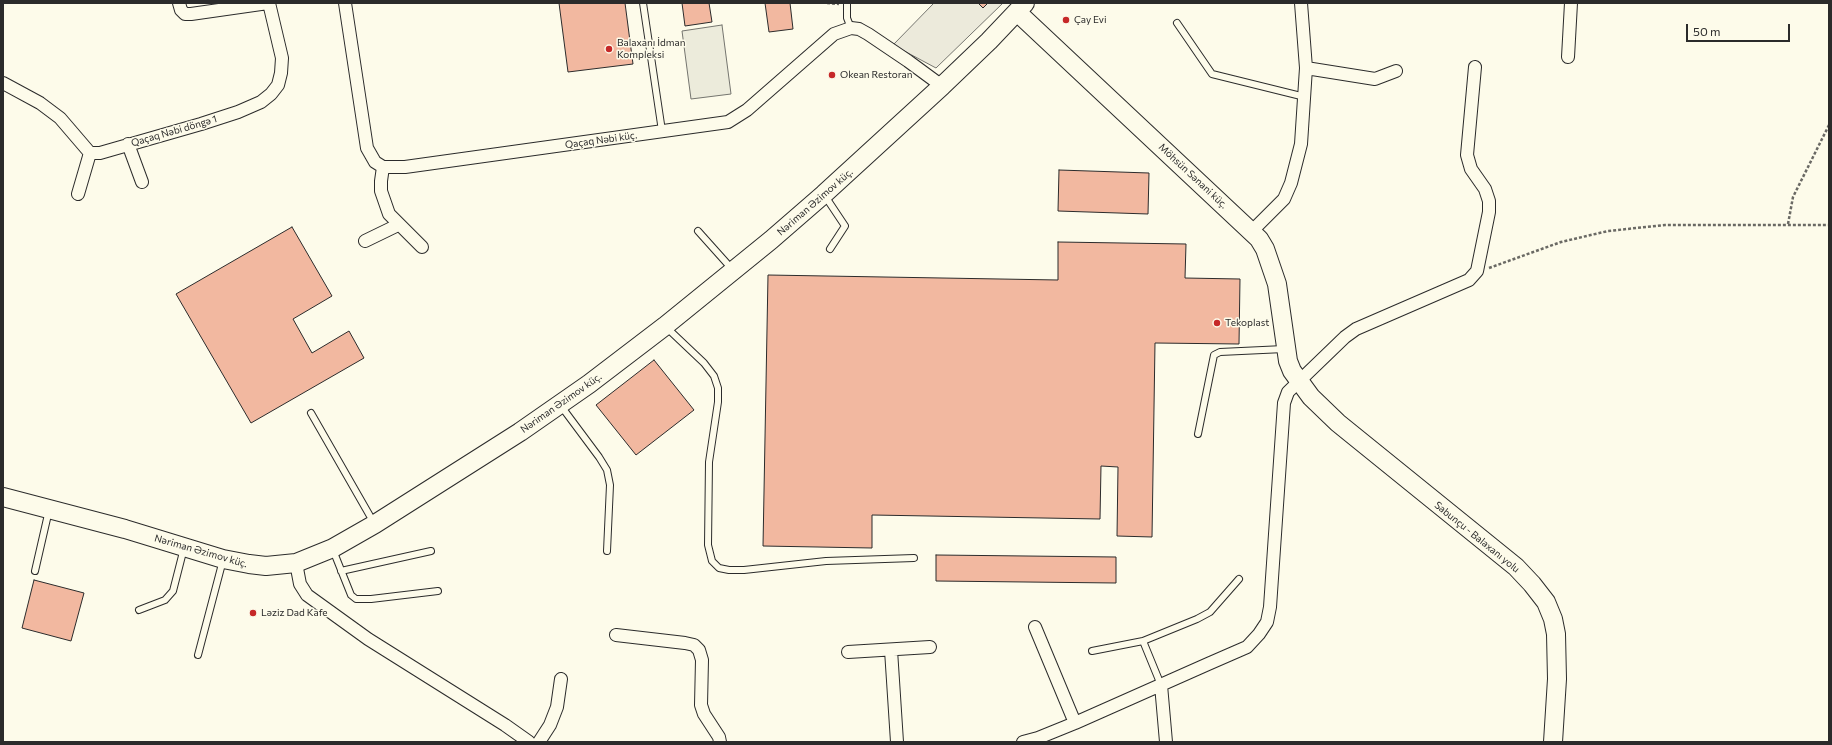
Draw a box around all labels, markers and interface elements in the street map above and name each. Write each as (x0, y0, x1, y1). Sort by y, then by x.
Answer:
place label: Çay Evi (1074, 14, 1107, 26)
marker: Çay Evi (1061, 15, 1071, 25)
scale bar (1688, 16, 1792, 42)
text: 50 m (1693, 24, 1721, 38)
place label: Balaxanı İdman Kompleksi (617, 37, 685, 60)
marker: Balaxanı İdman Kompleksi (604, 44, 614, 54)
place label: Okean Restoran (840, 69, 913, 81)
marker: Okean Restoran (827, 70, 837, 80)
street label: Qaçaq Nəbi döngə 1 (130, 113, 218, 149)
street label: Qaçaq Nəbi küç. (564, 129, 638, 151)
street label: Möhsün Sənani küç. (1156, 141, 1230, 211)
street label: Nəriman Əzimov küç. (775, 166, 855, 238)
place label: Tekoplast (1225, 317, 1269, 329)
marker: Tekoplast (1212, 318, 1222, 328)
street label: Nəriman Əzimov küç. (518, 370, 604, 436)
street label: Sabunçu - Balaxanı yolu (1432, 499, 1522, 575)
street label: Nəriman Əzimov küç. (153, 532, 249, 570)
place label: Ləziz Dad Kafe (261, 607, 328, 619)
marker: Ləziz Dad Kafe (248, 608, 258, 618)

